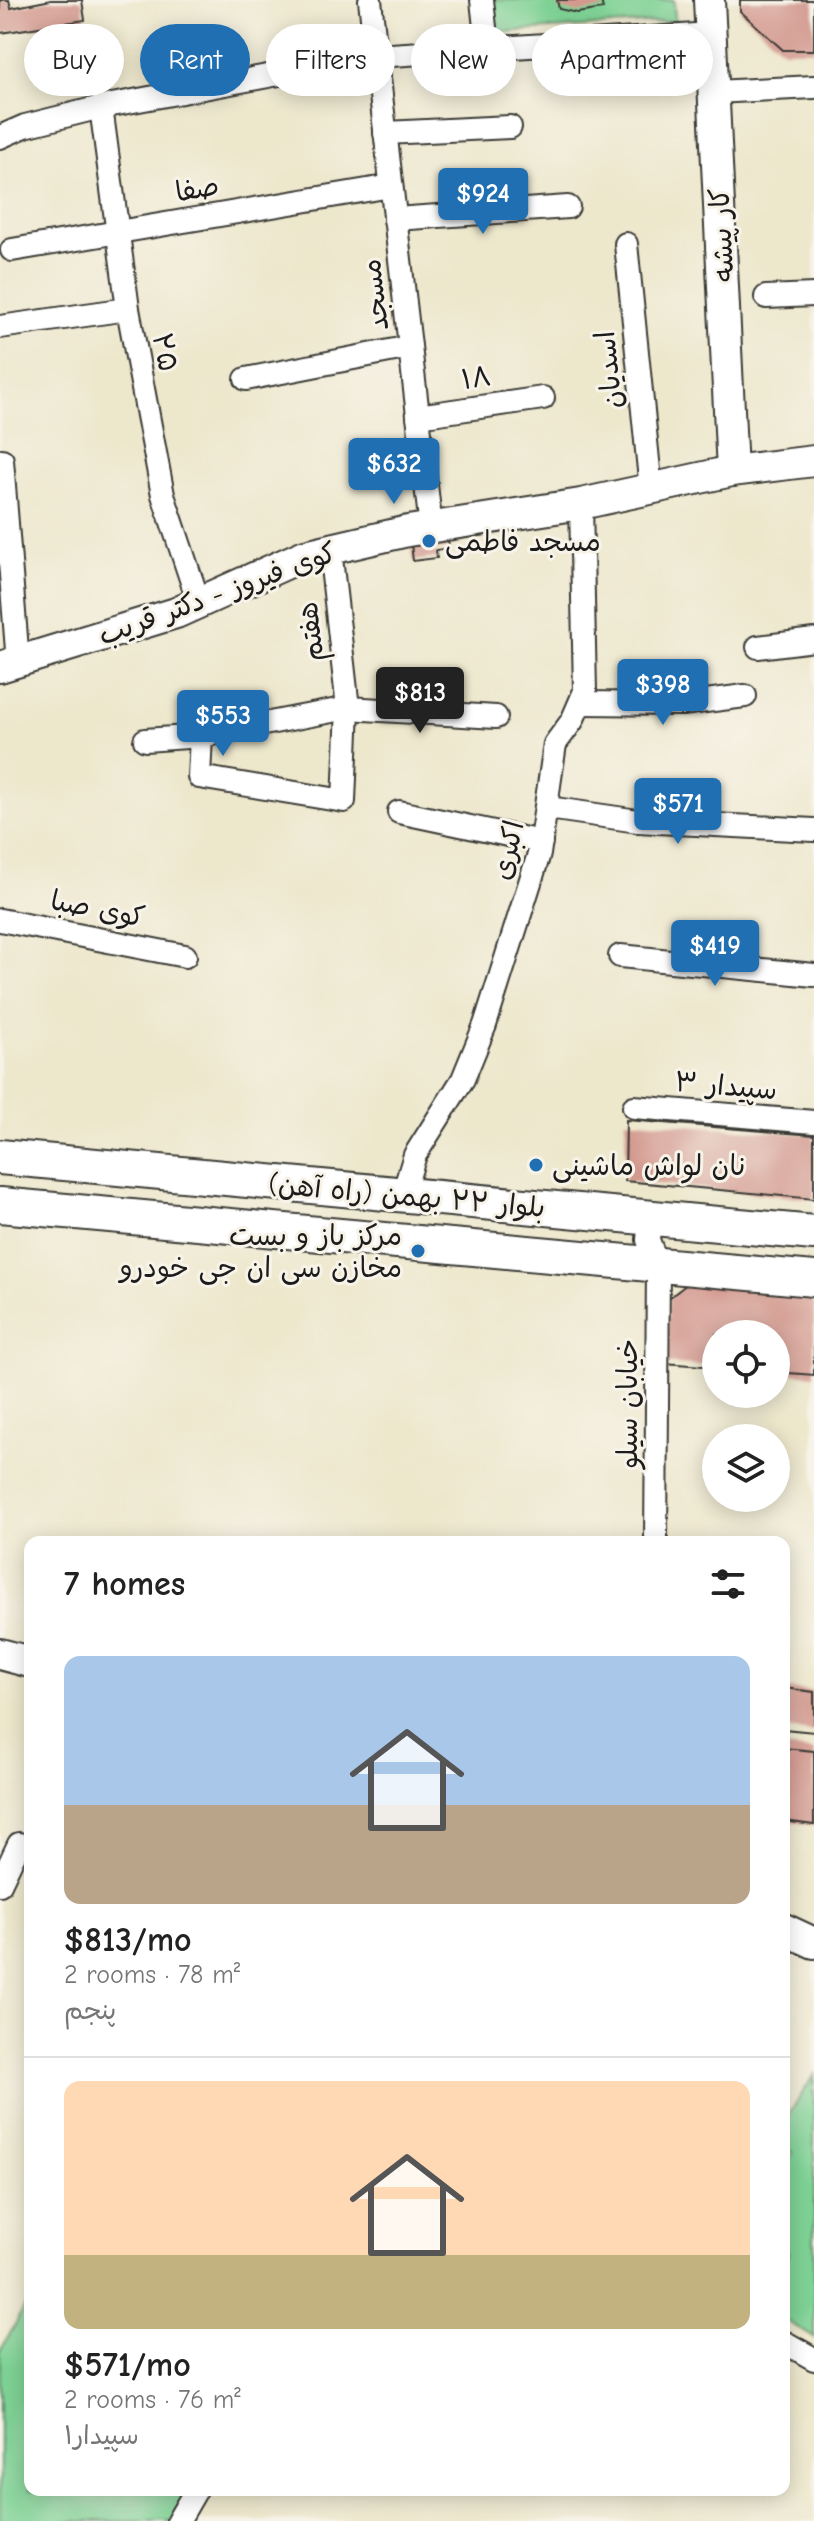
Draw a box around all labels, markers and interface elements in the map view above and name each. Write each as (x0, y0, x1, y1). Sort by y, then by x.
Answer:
chip: Buy (24, 24, 124, 96)
chip: Rent (140, 24, 250, 96)
chip: Filters (266, 24, 395, 96)
chip: New (411, 24, 516, 96)
chip: Apartment (532, 24, 713, 96)
pin: $924 (436, 168, 530, 236)
street label: صفا (173, 169, 221, 209)
text: $924 (456, 179, 510, 209)
street label: کار پیشه (704, 187, 742, 283)
street label: مسجد (355, 257, 395, 333)
street label: ۲۵ (146, 330, 184, 374)
street label: اسدیان (589, 330, 629, 410)
street label: ۱۸ (459, 360, 493, 396)
pin: $632 (347, 438, 441, 506)
text: $632 (366, 449, 422, 479)
place label: مسجد فاطمی (445, 526, 601, 559)
marker: مسجد فاطمی (420, 532, 438, 550)
street label: کوی فیروز - دکتر قریب (94, 536, 341, 653)
street label: هفتم (291, 600, 335, 664)
pin: $398 (616, 659, 710, 727)
pin: $813 (373, 667, 467, 735)
text: $398 (635, 670, 691, 700)
text: $813 (394, 678, 446, 708)
pin: $553 (176, 690, 270, 758)
text: $553 (195, 701, 251, 731)
pin: $571 (631, 778, 725, 846)
text: $571 (652, 789, 704, 819)
street label: اکبری (485, 817, 532, 884)
street label: کوی صبا (48, 884, 148, 935)
pin: $419 (668, 920, 762, 988)
text: $419 (689, 931, 741, 961)
street label: سپیدار ۳ (673, 1066, 778, 1108)
place label: نان لواش ماشینی (552, 1150, 745, 1184)
marker: نان لواش ماشینی (527, 1156, 545, 1174)
street label: بلوار ۲۲ بهمن (راه آهن) (267, 1168, 547, 1225)
place label: مرکز باز و بست مخازن سی ان جی خودرو (118, 1220, 402, 1285)
marker: مرکز باز و بست مخازن سی ان جی خودرو (409, 1242, 427, 1260)
map controls (702, 1320, 790, 1512)
button: locate (702, 1320, 790, 1408)
street label: خیابان سیلو (612, 1339, 646, 1470)
button: layers (702, 1424, 790, 1512)
icon: filters (706, 1562, 750, 1606)
text: 7 homes (64, 1564, 185, 1604)
icon: home (335, 1708, 479, 1852)
text: $813/mo (64, 1920, 192, 1960)
text: 2 rooms · 78 m² (64, 1960, 240, 1990)
text: پنجم (64, 1996, 116, 2026)
icon: home (335, 2133, 479, 2277)
text: $571/mo (64, 2345, 191, 2385)
text: 2 rooms · 76 m² (64, 2385, 241, 2415)
text: سپیدار۱ (64, 2421, 139, 2451)

